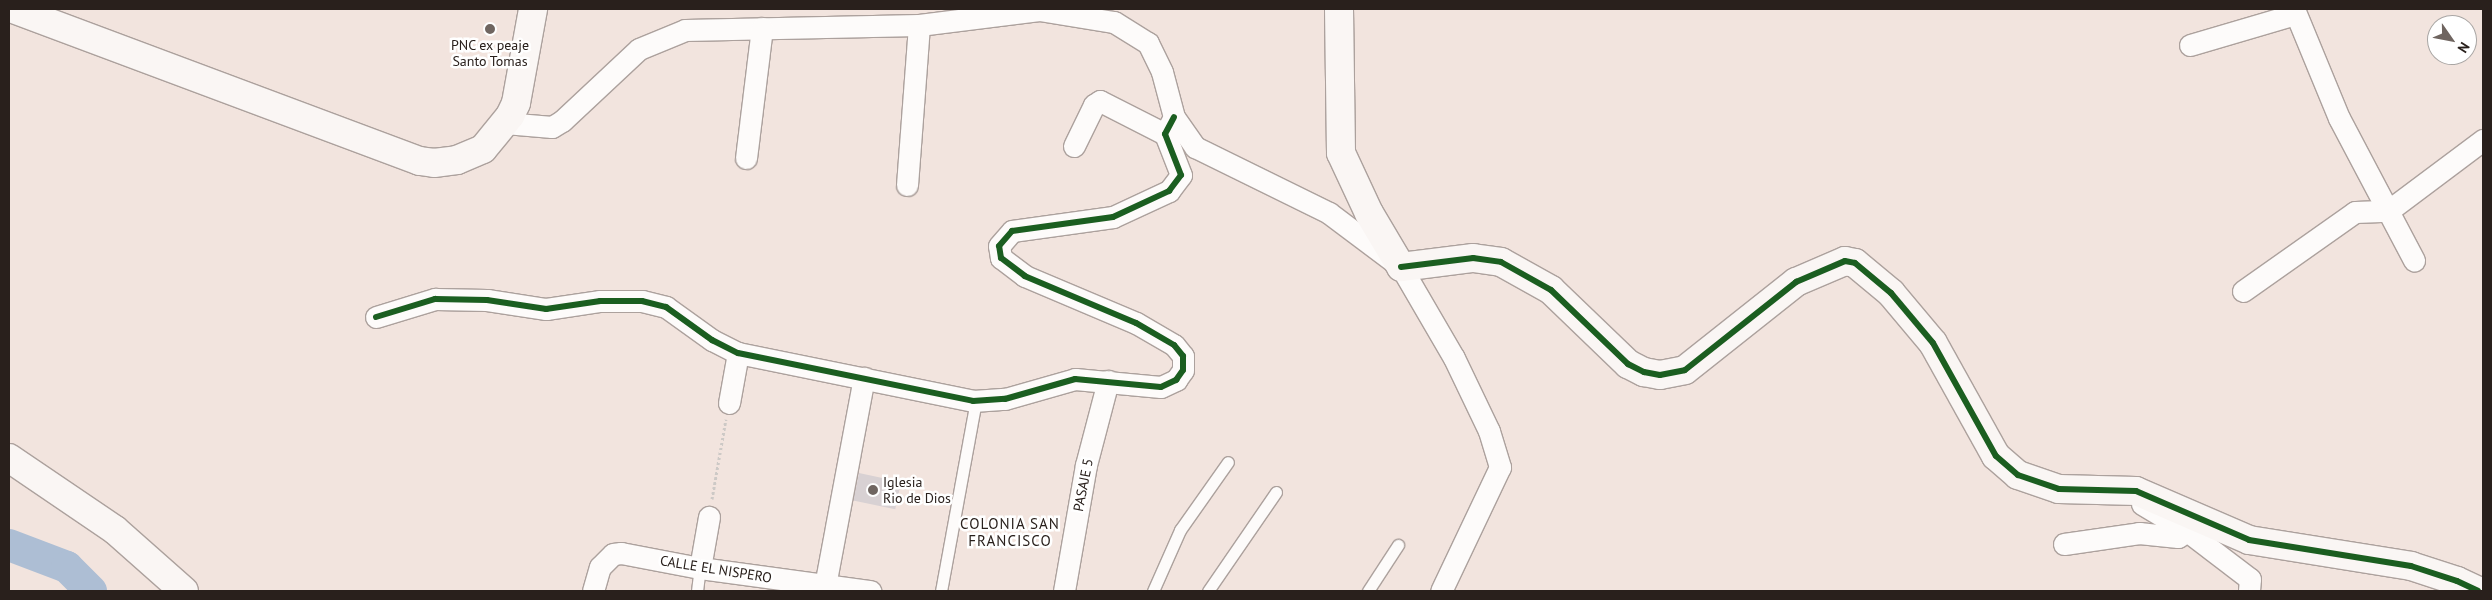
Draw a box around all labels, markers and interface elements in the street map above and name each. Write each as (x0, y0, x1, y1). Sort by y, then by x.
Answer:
north arrow (2427, 15, 2477, 65)
marker: PNC ex peaje Santo Tomas (484, 23, 496, 35)
place label: PNC ex peaje Santo Tomas (450, 37, 530, 70)
text: N (2454, 39, 2474, 56)
street label: PASAJE 5 (1070, 457, 1096, 513)
place label: Iglesia Rio de Dios (883, 474, 951, 507)
marker: Iglesia Rio de Dios (867, 484, 879, 496)
district label: COLONIA SAN FRANCISCO (958, 514, 1062, 549)
street label: CALLE EL NISPERO (659, 552, 773, 586)

